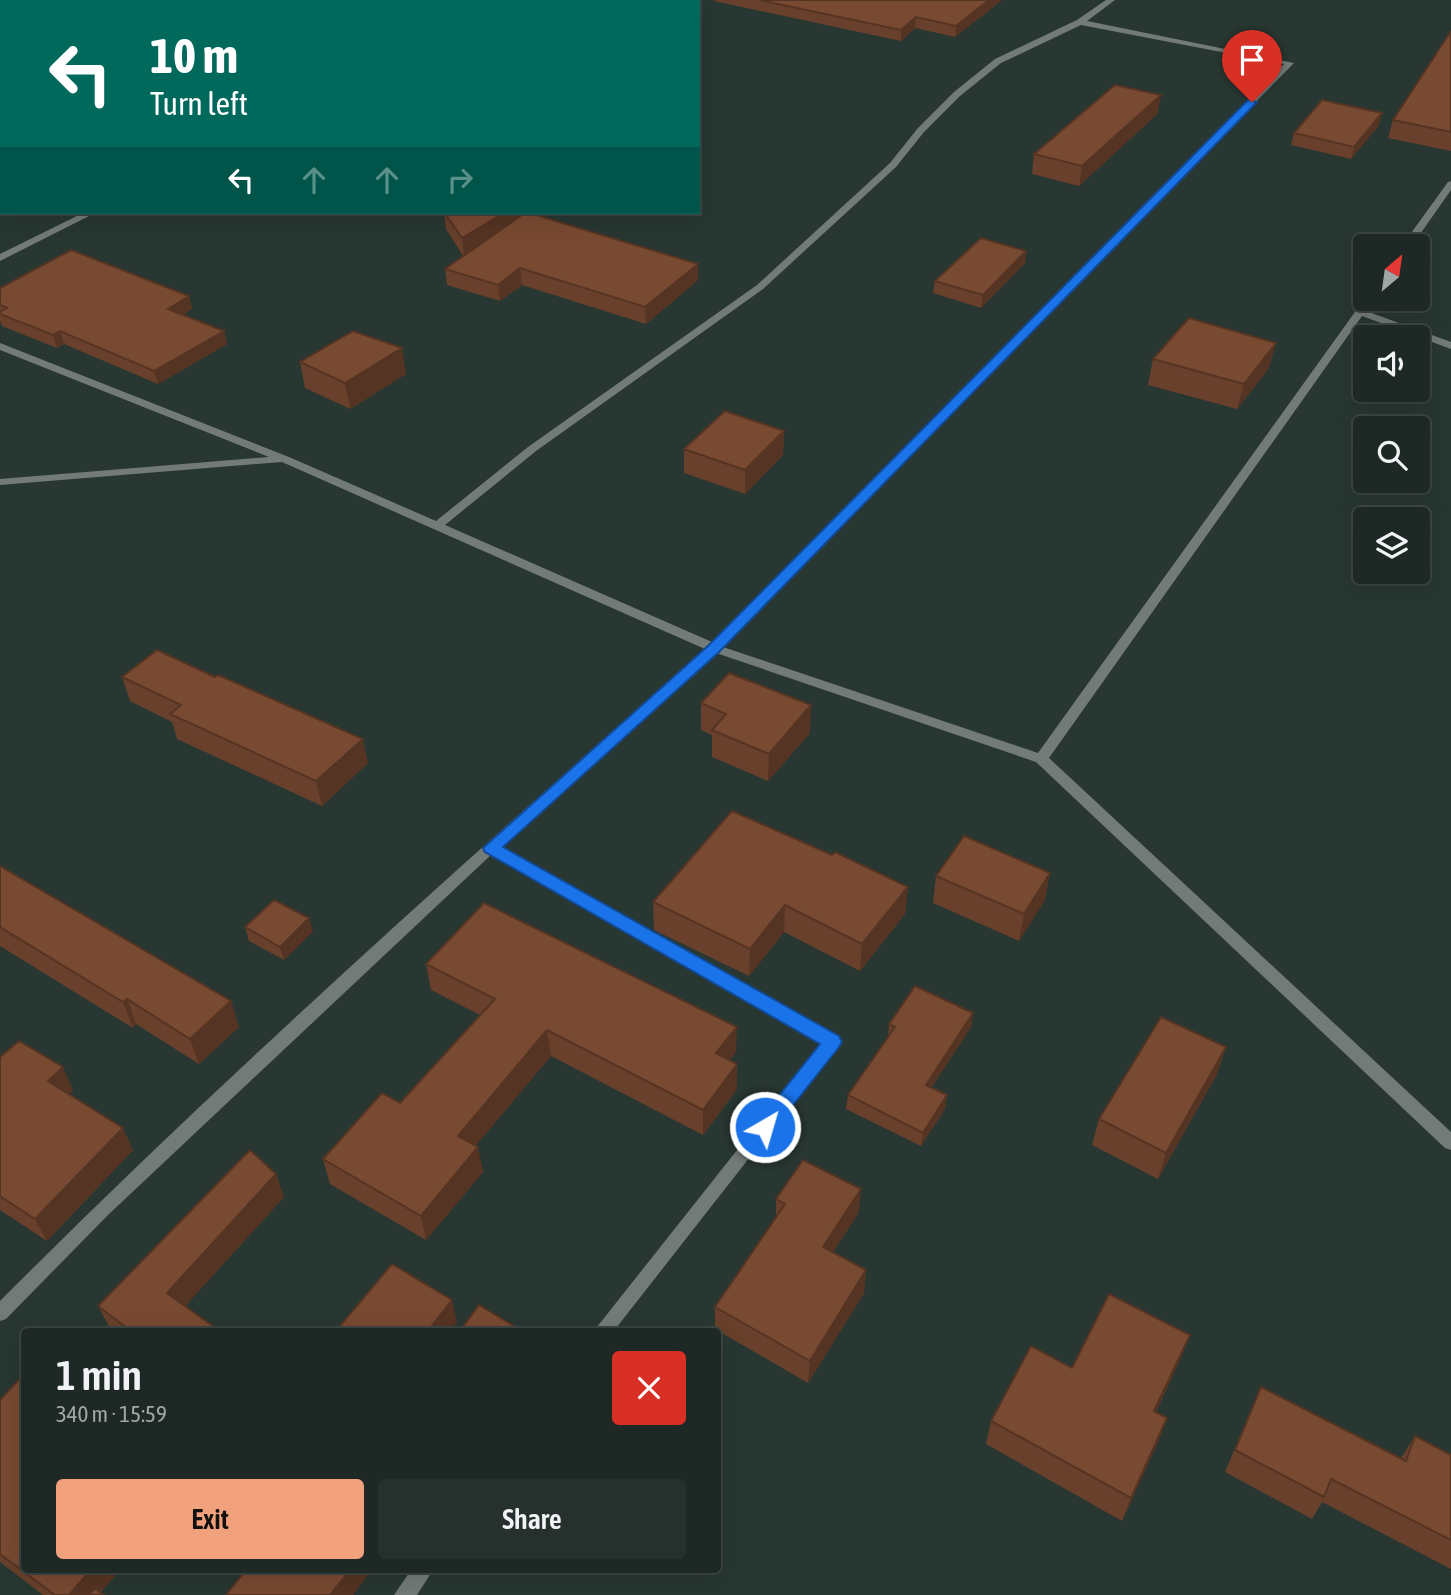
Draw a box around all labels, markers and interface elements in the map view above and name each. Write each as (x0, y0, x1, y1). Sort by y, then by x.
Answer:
text: 10 m (150, 27, 238, 83)
icon: left (35, 28, 126, 119)
pin (1222, 30, 1282, 102)
icon: arrive (1233, 41, 1271, 79)
text: Turn left (150, 85, 248, 122)
icon: left (222, 161, 260, 199)
icon: ahead (295, 161, 333, 199)
icon: ahead (368, 161, 406, 199)
icon: right (441, 161, 479, 199)
north arrow (1353, 234, 1430, 312)
map controls (1353, 234, 1430, 584)
button: sound (1353, 325, 1430, 402)
button: search (1353, 416, 1430, 493)
button: layers (1353, 507, 1430, 584)
position arrow (728, 1090, 802, 1164)
text: 1 min (56, 1351, 142, 1399)
button: close (612, 1351, 686, 1425)
text: 340 m · 15:59 (56, 1401, 167, 1427)
button: Exit (56, 1479, 364, 1559)
button: Share (378, 1479, 686, 1559)

